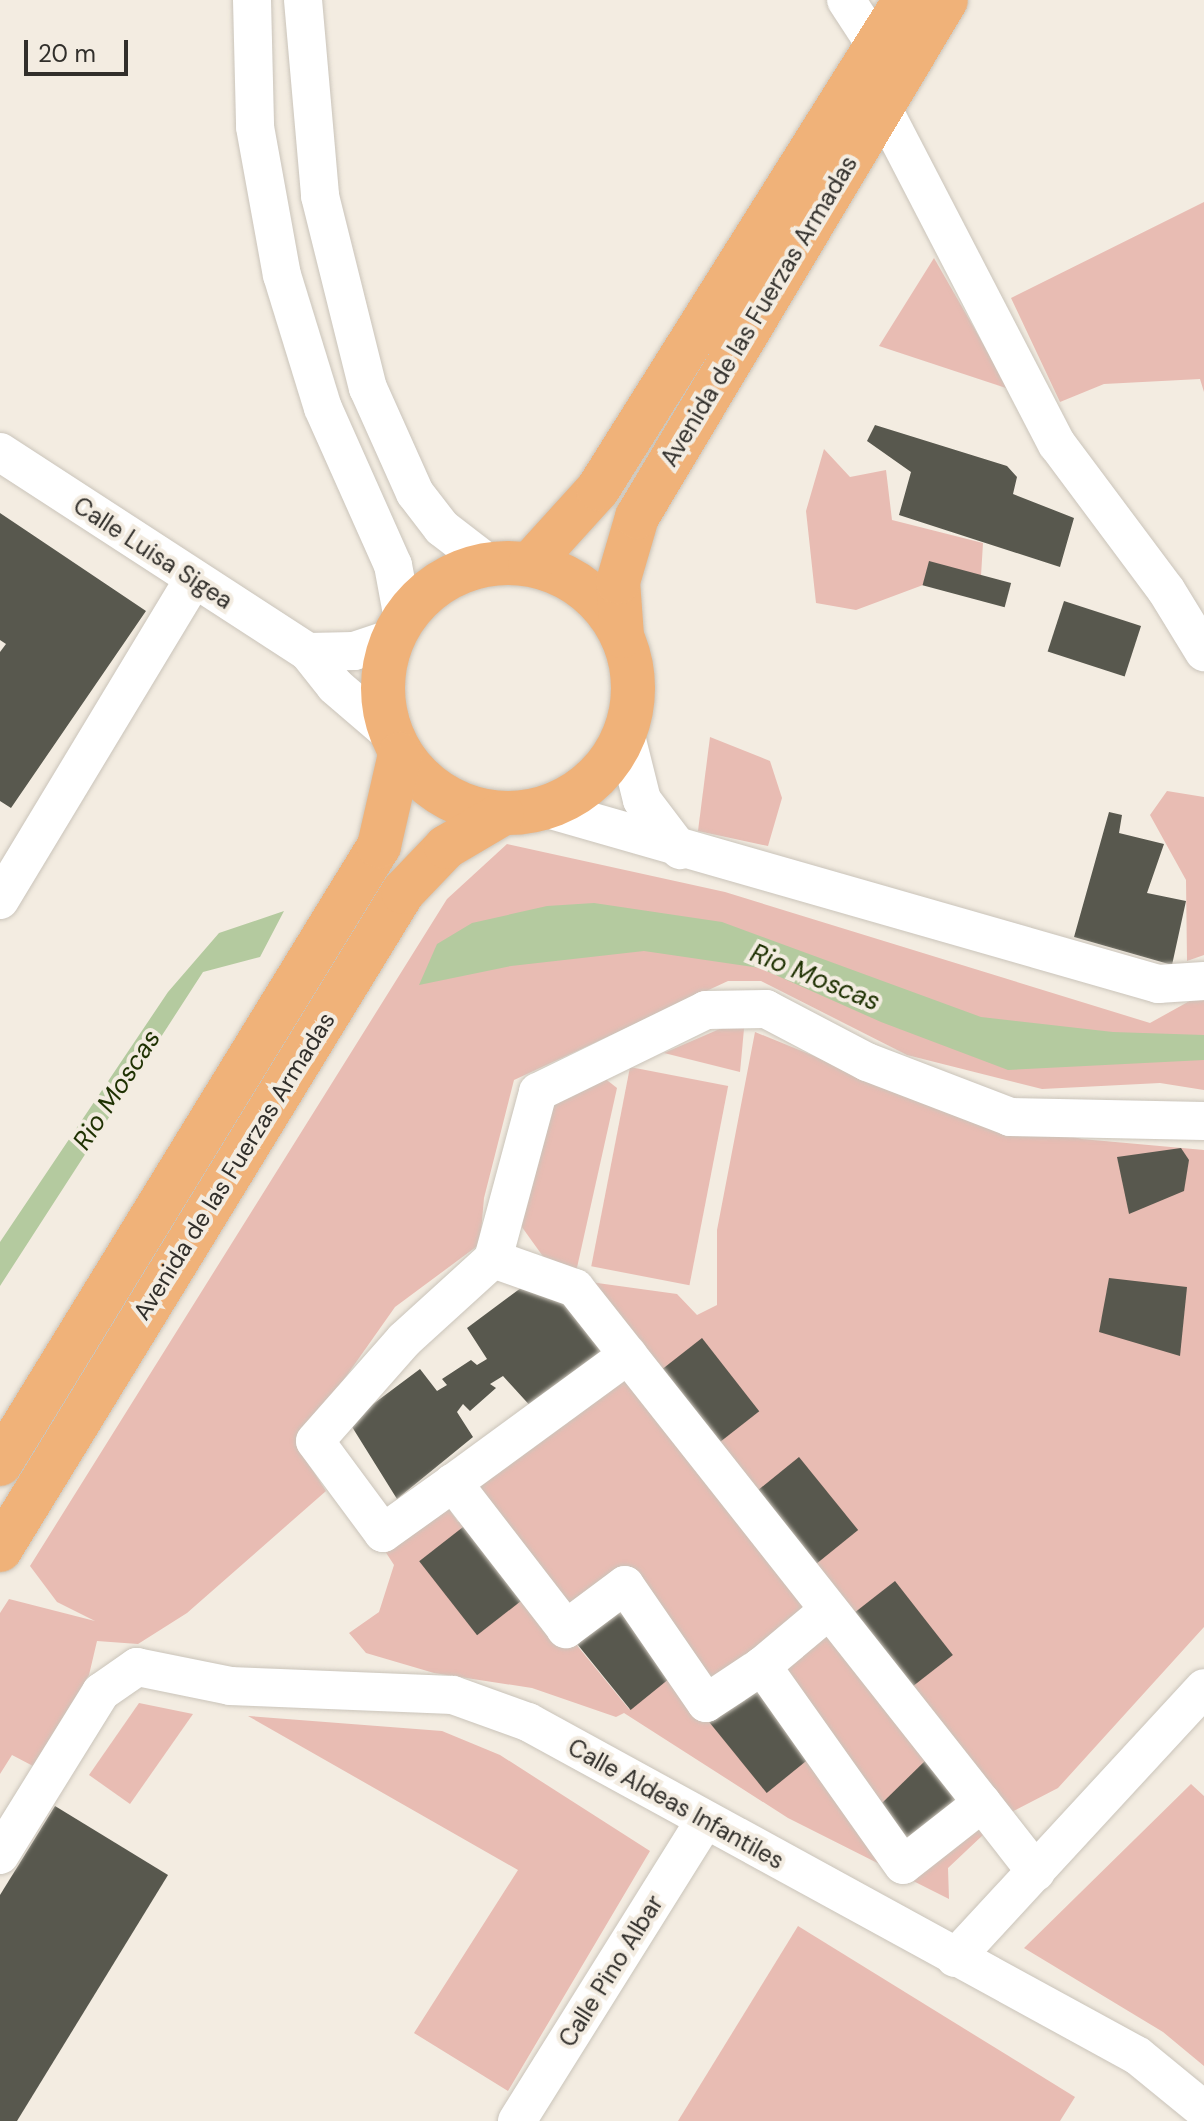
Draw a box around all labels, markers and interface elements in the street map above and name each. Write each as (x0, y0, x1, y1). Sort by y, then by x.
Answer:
scale bar (28, 24, 132, 74)
text: 20 m (38, 38, 96, 69)
street label: Avenida de las Fuerzas Armadas (655, 150, 863, 472)
street label: Calle Luisa Sigea (68, 491, 238, 615)
water label: Rio Moscas (746, 938, 884, 1018)
street label: Avenida de las Fuerzas Armadas (127, 1007, 341, 1325)
water label: Rio Moscas (67, 1024, 167, 1156)
street label: Calle Aldeas Infantiles (563, 1733, 789, 1875)
street label: Calle Pino Albar (553, 1890, 669, 2052)

